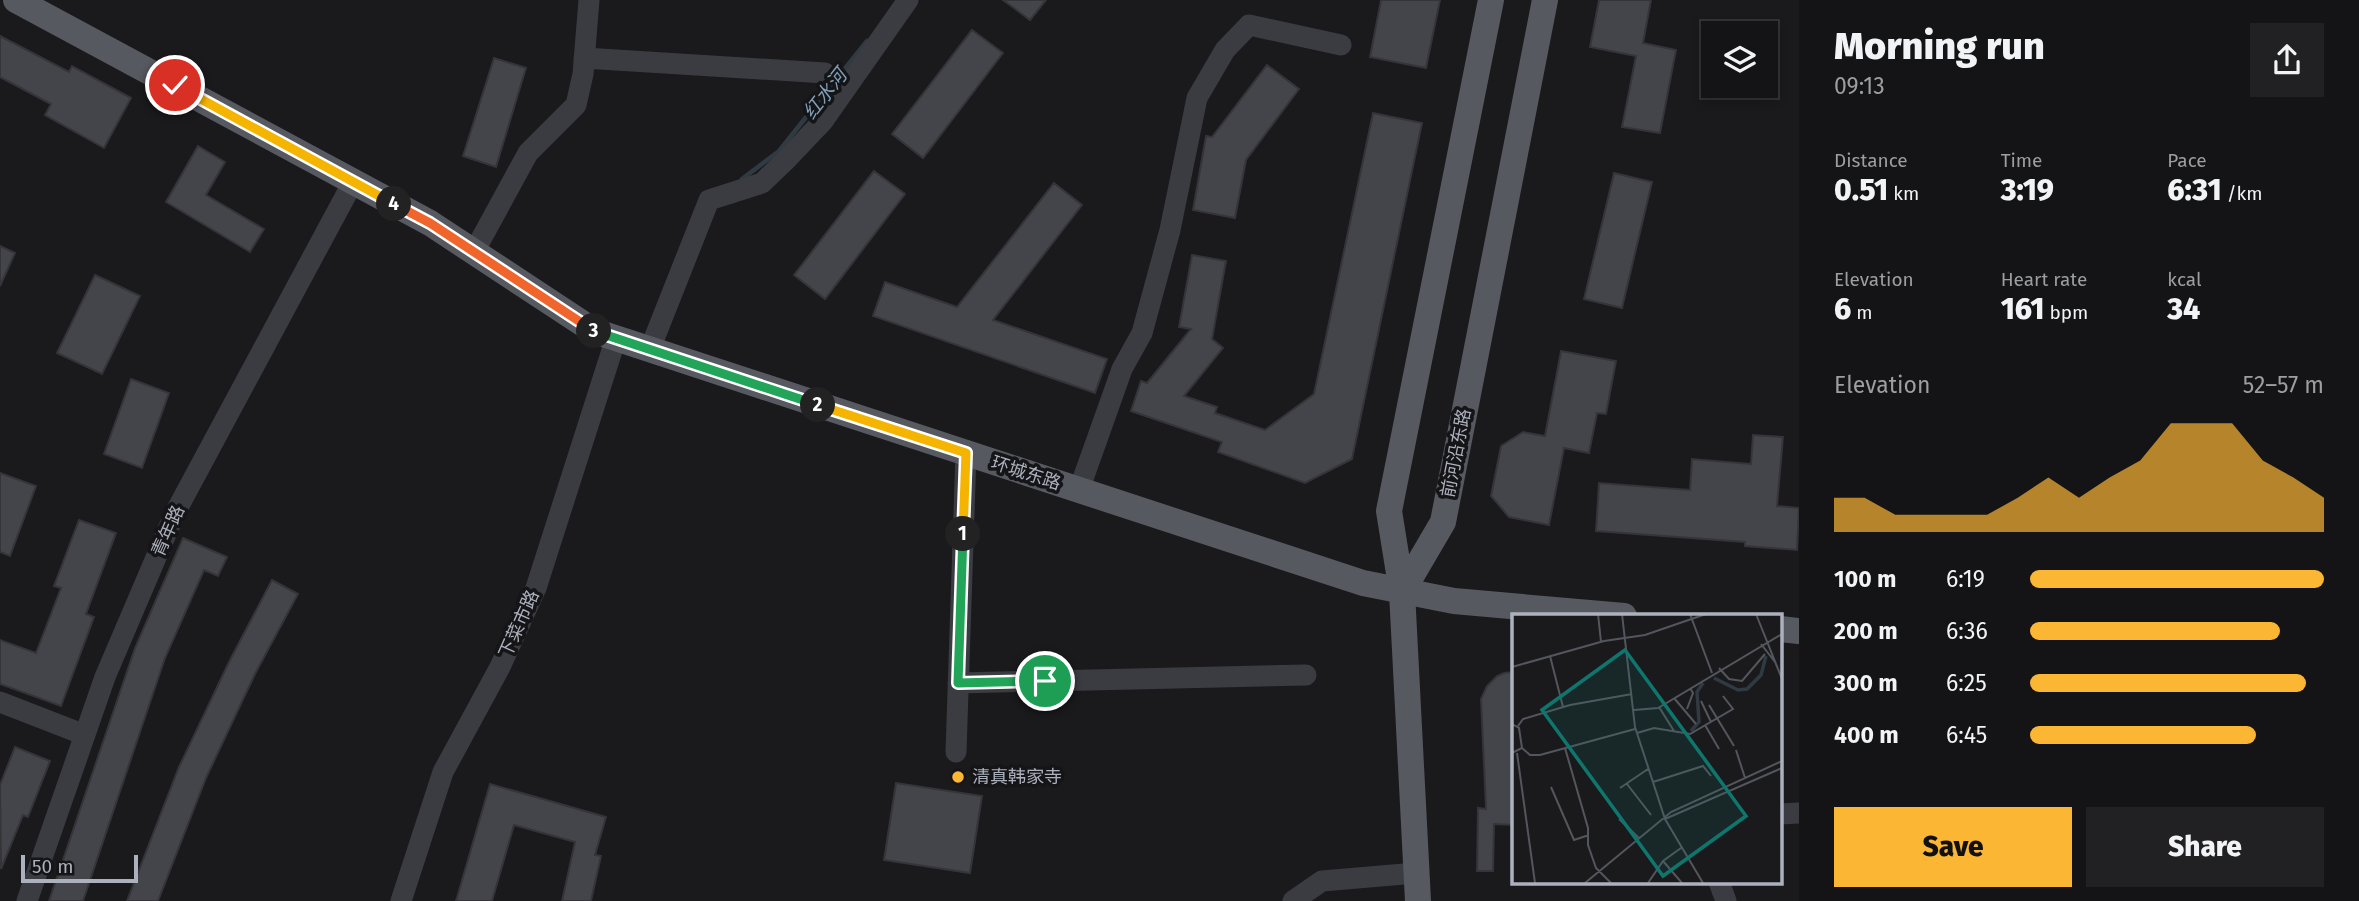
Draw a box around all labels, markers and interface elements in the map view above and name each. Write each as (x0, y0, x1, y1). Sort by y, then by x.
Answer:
map controls (1701, 21, 1778, 98)
button: layers (1701, 21, 1778, 98)
text: Morning run (1834, 23, 2045, 69)
button: share (2250, 23, 2324, 97)
pin (145, 55, 205, 115)
water label: 红水河 (798, 61, 854, 124)
icon: check (156, 66, 194, 104)
text: 09:13 (1834, 72, 1885, 100)
text: Distance (1834, 149, 1908, 172)
text: Time (2001, 149, 2042, 172)
text: Pace (2167, 149, 2207, 172)
text: 0.51 (1834, 172, 1888, 208)
text: 3:19 (2001, 172, 2054, 208)
text: 6:31 (2167, 172, 2222, 208)
text: km (1888, 182, 1919, 205)
text: /km (2222, 182, 2263, 205)
pin: 4 (376, 186, 412, 222)
text: 4 (388, 192, 399, 215)
text: Elevation (1834, 268, 1914, 291)
text: Heart rate (2001, 268, 2087, 291)
text: kcal (2167, 268, 2202, 291)
text: 6 (1834, 291, 1851, 327)
text: 161 (2001, 291, 2045, 327)
text: 34 (2167, 291, 2200, 327)
text: m (1851, 301, 1873, 324)
text: bpm (2045, 301, 2088, 324)
pin: 3 (576, 314, 612, 348)
text: 3 (589, 319, 598, 342)
text: Elevation (1834, 371, 1930, 399)
text: 52–57 m (2243, 371, 2324, 399)
pin: 2 (800, 388, 836, 422)
text: 2 (813, 393, 822, 416)
street label: 前河沿东路 (1437, 407, 1475, 499)
street label: 环城东路 (988, 451, 1064, 495)
street label: 青年路 (147, 502, 189, 560)
pin: 1 (946, 516, 981, 552)
text: 1 (958, 522, 967, 545)
text: 100 m (1834, 565, 1896, 593)
text: 6:19 (1946, 565, 1985, 593)
street label: 下菜市路 (494, 587, 544, 661)
inset map (1512, 614, 1782, 884)
text: 200 m (1834, 617, 1898, 645)
text: 6:36 (1946, 617, 1988, 645)
pin (1015, 651, 1075, 711)
icon: arrive (1026, 662, 1064, 700)
text: 300 m (1834, 669, 1898, 697)
text: 6:25 (1946, 669, 1987, 697)
text: 400 m (1834, 721, 1899, 749)
text: 6:45 (1946, 721, 1987, 749)
place label: 清真韩家寺 (972, 766, 1062, 788)
marker: 清真韩家寺 (950, 769, 966, 785)
button: Save (1834, 807, 2072, 887)
button: Share (2086, 807, 2324, 887)
scale bar (21, 852, 138, 884)
text: 50 m (32, 855, 73, 878)

